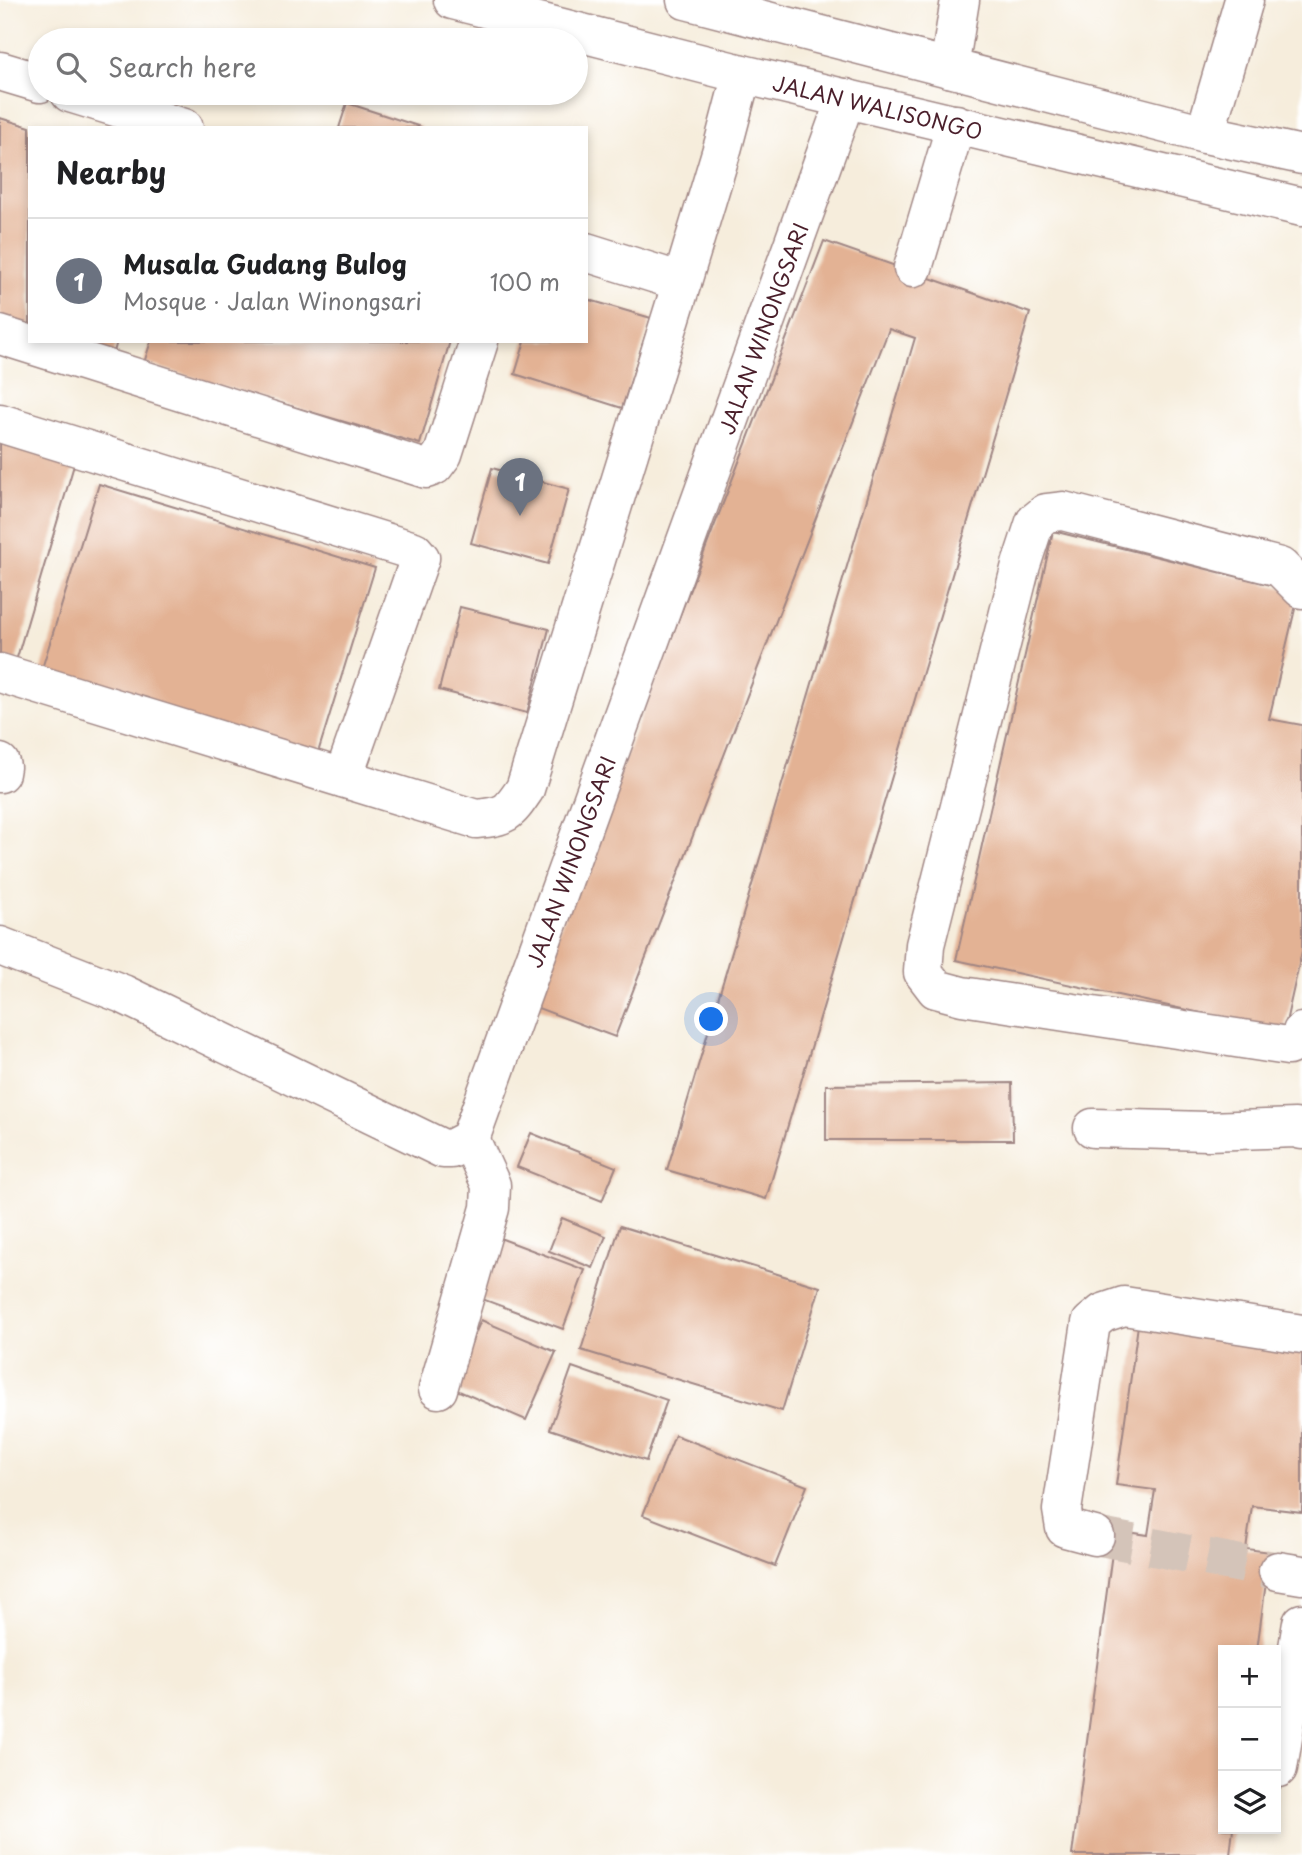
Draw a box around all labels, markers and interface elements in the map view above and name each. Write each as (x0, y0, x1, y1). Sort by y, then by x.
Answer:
search box (28, 28, 588, 105)
text: Search here (108, 47, 257, 86)
icon: search (52, 48, 90, 86)
street label: JALAN WALISONGO (770, 66, 986, 147)
text: Nearby (56, 149, 166, 194)
street label: JALAN WINONGSARI (710, 218, 816, 439)
text: Musala Gudang Bulog (123, 244, 407, 283)
text: 1 (74, 264, 85, 299)
text: 100 m (490, 264, 560, 299)
text: Mosque · Jalan Winongsari (123, 283, 422, 318)
pin: 1 (497, 458, 543, 516)
street label: JALAN WINONGSARI (517, 751, 623, 972)
your location (694, 1002, 728, 1036)
map controls (1218, 1645, 1281, 1834)
button: + (1218, 1645, 1281, 1708)
button: − (1218, 1708, 1281, 1771)
button: layers (1218, 1771, 1281, 1834)

